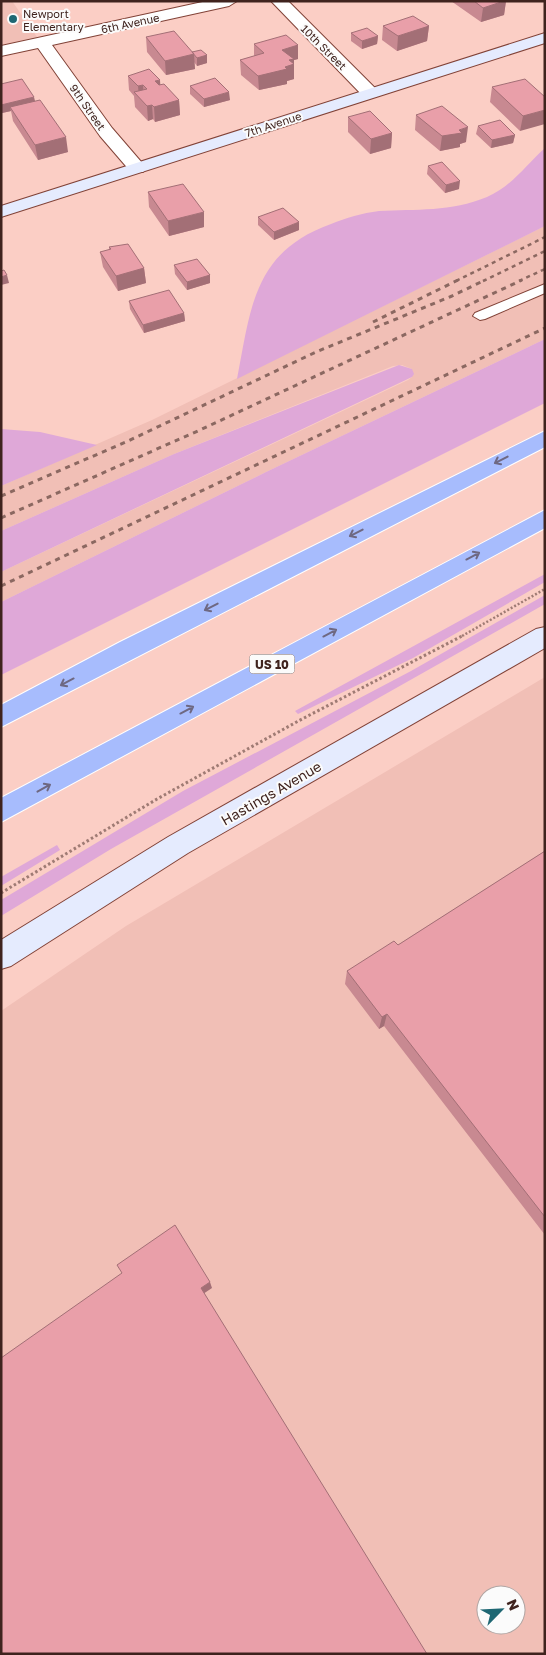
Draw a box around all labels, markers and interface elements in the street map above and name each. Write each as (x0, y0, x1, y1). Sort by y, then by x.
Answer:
place label: Newport Elementary (23, 7, 84, 33)
street label: 6th Avenue (100, 10, 160, 36)
marker: Newport Elementary (7, 13, 19, 25)
street label: 10th Street (299, 22, 349, 72)
street label: 9th Street (67, 82, 109, 132)
street label: 7th Avenue (243, 109, 303, 139)
one-way arrow (494, 456, 509, 465)
one-way arrow (349, 529, 364, 538)
one-way arrow (465, 551, 480, 560)
one-way arrow (204, 603, 219, 612)
one-way arrow (322, 628, 337, 638)
road number: US 10 (250, 654, 294, 674)
one-way arrow (60, 678, 75, 687)
one-way arrow (179, 705, 194, 715)
street label: Hastings Avenue (218, 757, 324, 829)
one-way arrow (36, 783, 51, 792)
north arrow (476, 1585, 526, 1635)
text: N (503, 1596, 523, 1613)

